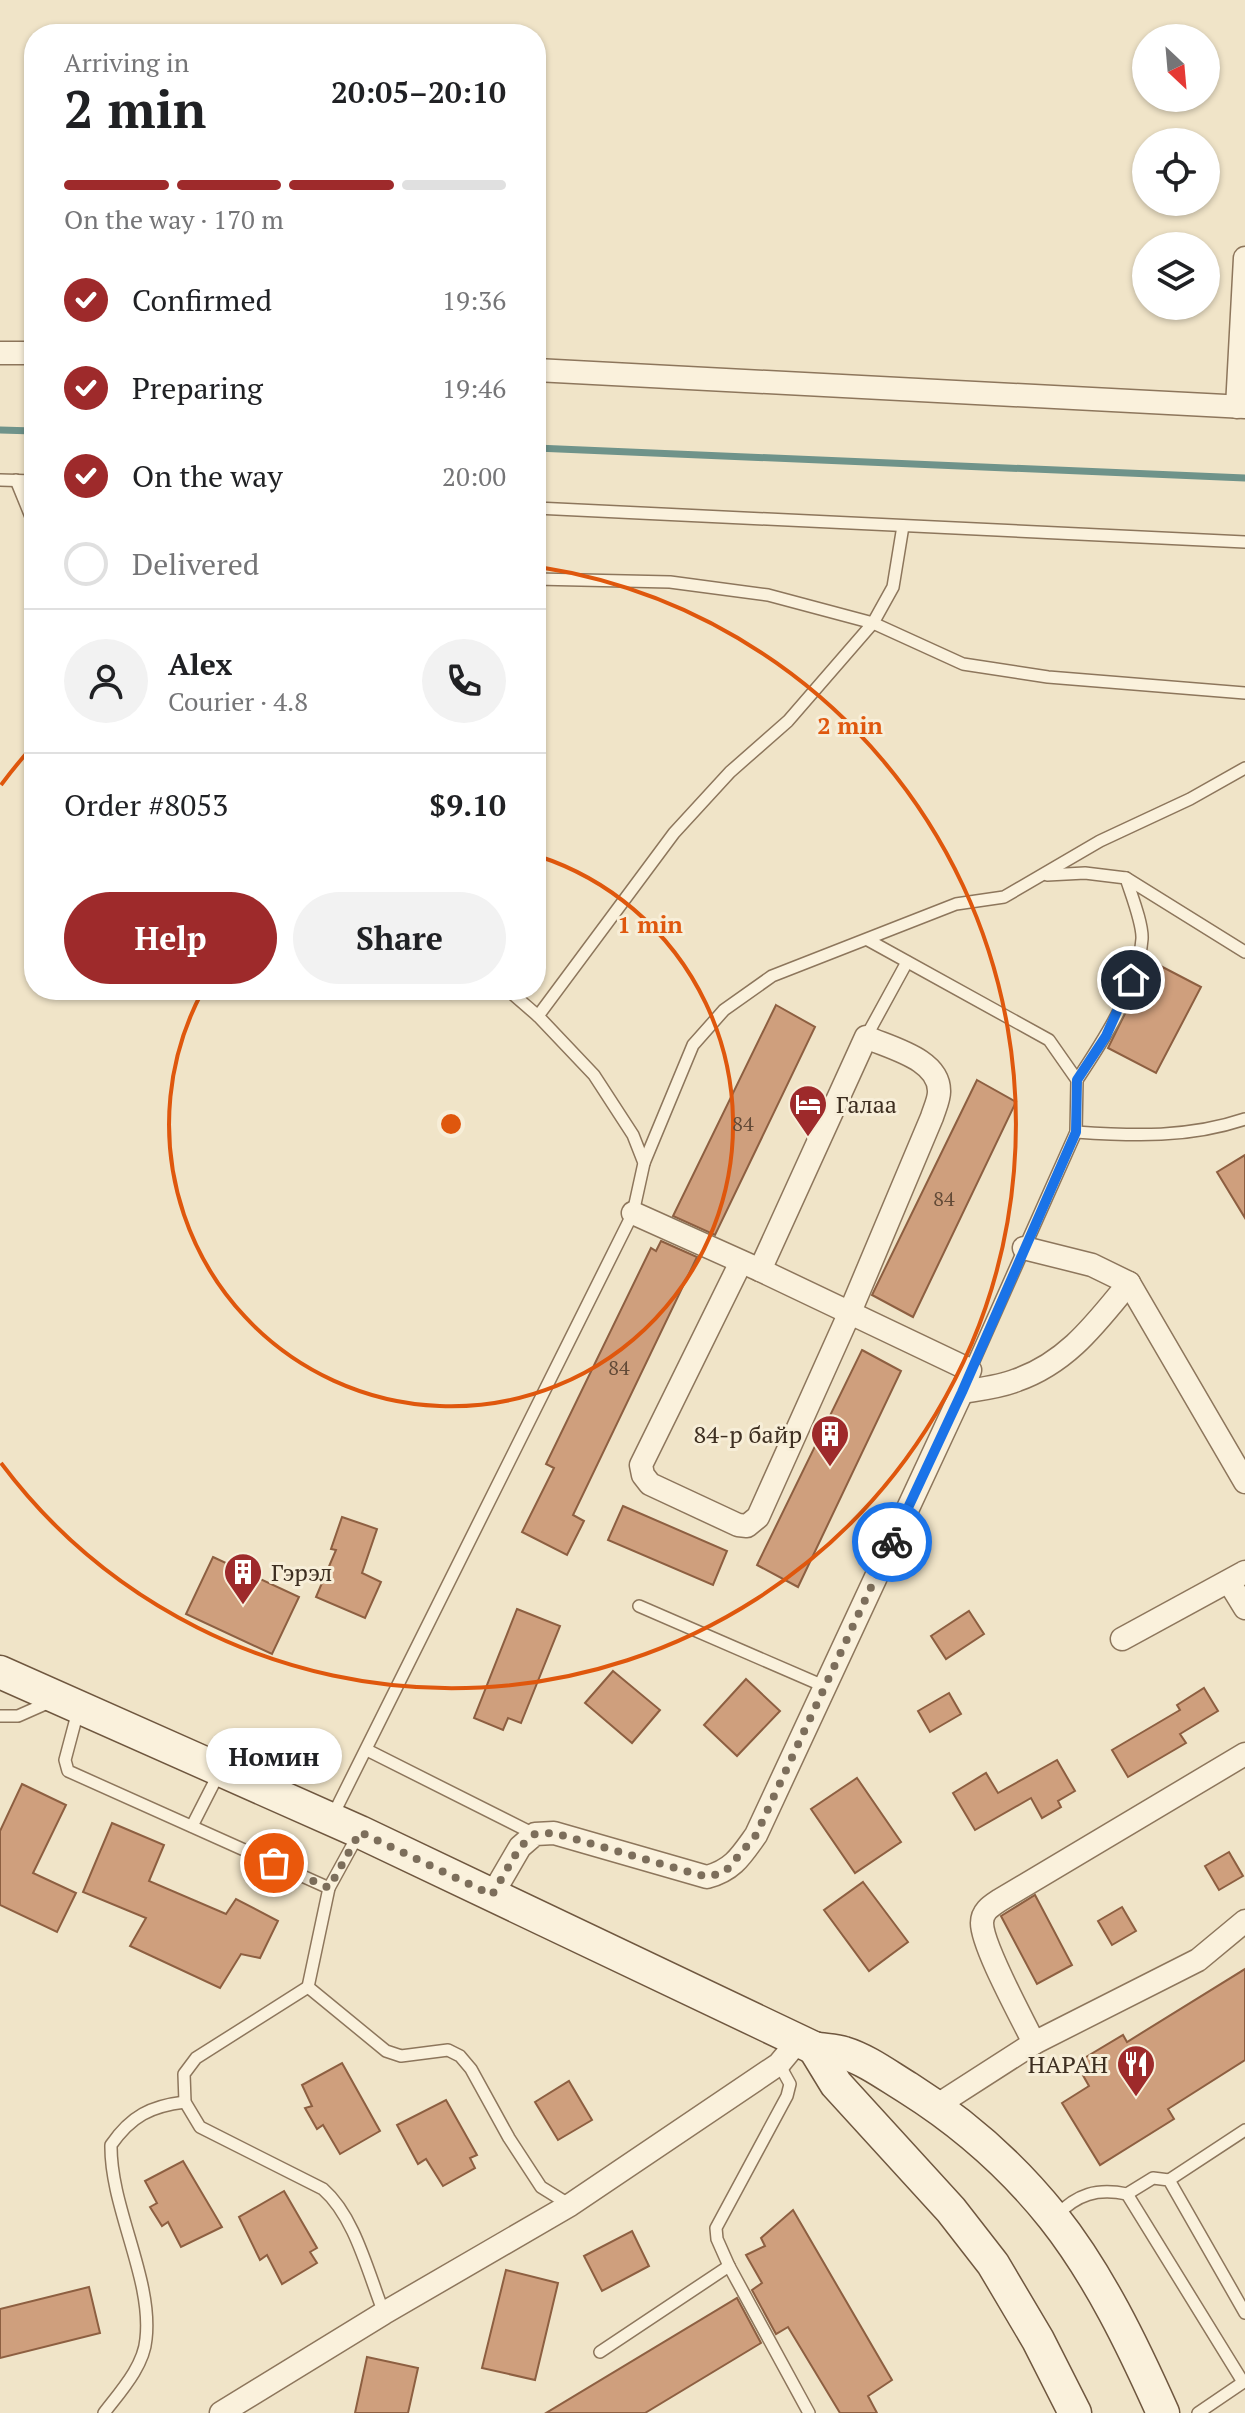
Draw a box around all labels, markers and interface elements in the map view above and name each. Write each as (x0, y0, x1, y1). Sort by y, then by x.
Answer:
north arrow (1132, 24, 1220, 112)
map controls (1132, 24, 1220, 320)
text: Arriving in (64, 45, 189, 79)
text: 20:05–20:10 (331, 72, 506, 112)
text: 2 min (64, 74, 206, 143)
button: locate (1132, 128, 1220, 216)
text: On the way · 170 m (64, 202, 284, 236)
button: layers (1132, 232, 1220, 320)
icon: check (64, 278, 108, 322)
text: Confirmed (132, 280, 272, 320)
text: 19:36 (442, 283, 506, 317)
icon: check (64, 366, 108, 410)
text: Preparing (132, 368, 263, 408)
text: 19:46 (442, 371, 506, 405)
icon: check (64, 454, 108, 498)
text: On the way (132, 456, 283, 496)
text: 20:00 (442, 459, 506, 493)
text: Delivered (132, 544, 259, 584)
button: person (64, 639, 148, 723)
button: phone (422, 639, 506, 723)
text: Alex (168, 644, 232, 684)
text: Courier · 4.8 (168, 684, 308, 718)
text: 2 min (817, 709, 883, 741)
text: Order #8053 (64, 785, 228, 825)
text: $9.10 (429, 785, 506, 825)
button: Help (64, 892, 277, 984)
button: Share (293, 892, 506, 984)
text: 1 min (617, 908, 683, 940)
pin (1097, 946, 1165, 1014)
icon: home (1109, 958, 1153, 1002)
hotel icon: Галаа (787, 1083, 829, 1138)
place label: Галаа (836, 1088, 897, 1120)
centre of rings (437, 1110, 465, 1138)
house number: 84 (732, 1110, 754, 1137)
house number: 84 (933, 1185, 955, 1212)
house number: 84 (608, 1354, 630, 1381)
building icon: 84-р байр (809, 1413, 851, 1468)
place label: 84-р байр (693, 1418, 802, 1450)
courier (852, 1502, 932, 1582)
icon: bike (870, 1520, 914, 1564)
building icon: Гэрэл (222, 1551, 264, 1606)
place label: Гэрэл (271, 1556, 332, 1588)
callout: Номин (206, 1727, 342, 1783)
text: Номин (229, 1739, 319, 1773)
pin (240, 1829, 308, 1897)
icon: bag (252, 1841, 296, 1885)
restaurant icon: НАРАН (1115, 2043, 1157, 2098)
place label: НАРАН (1028, 2048, 1108, 2080)

